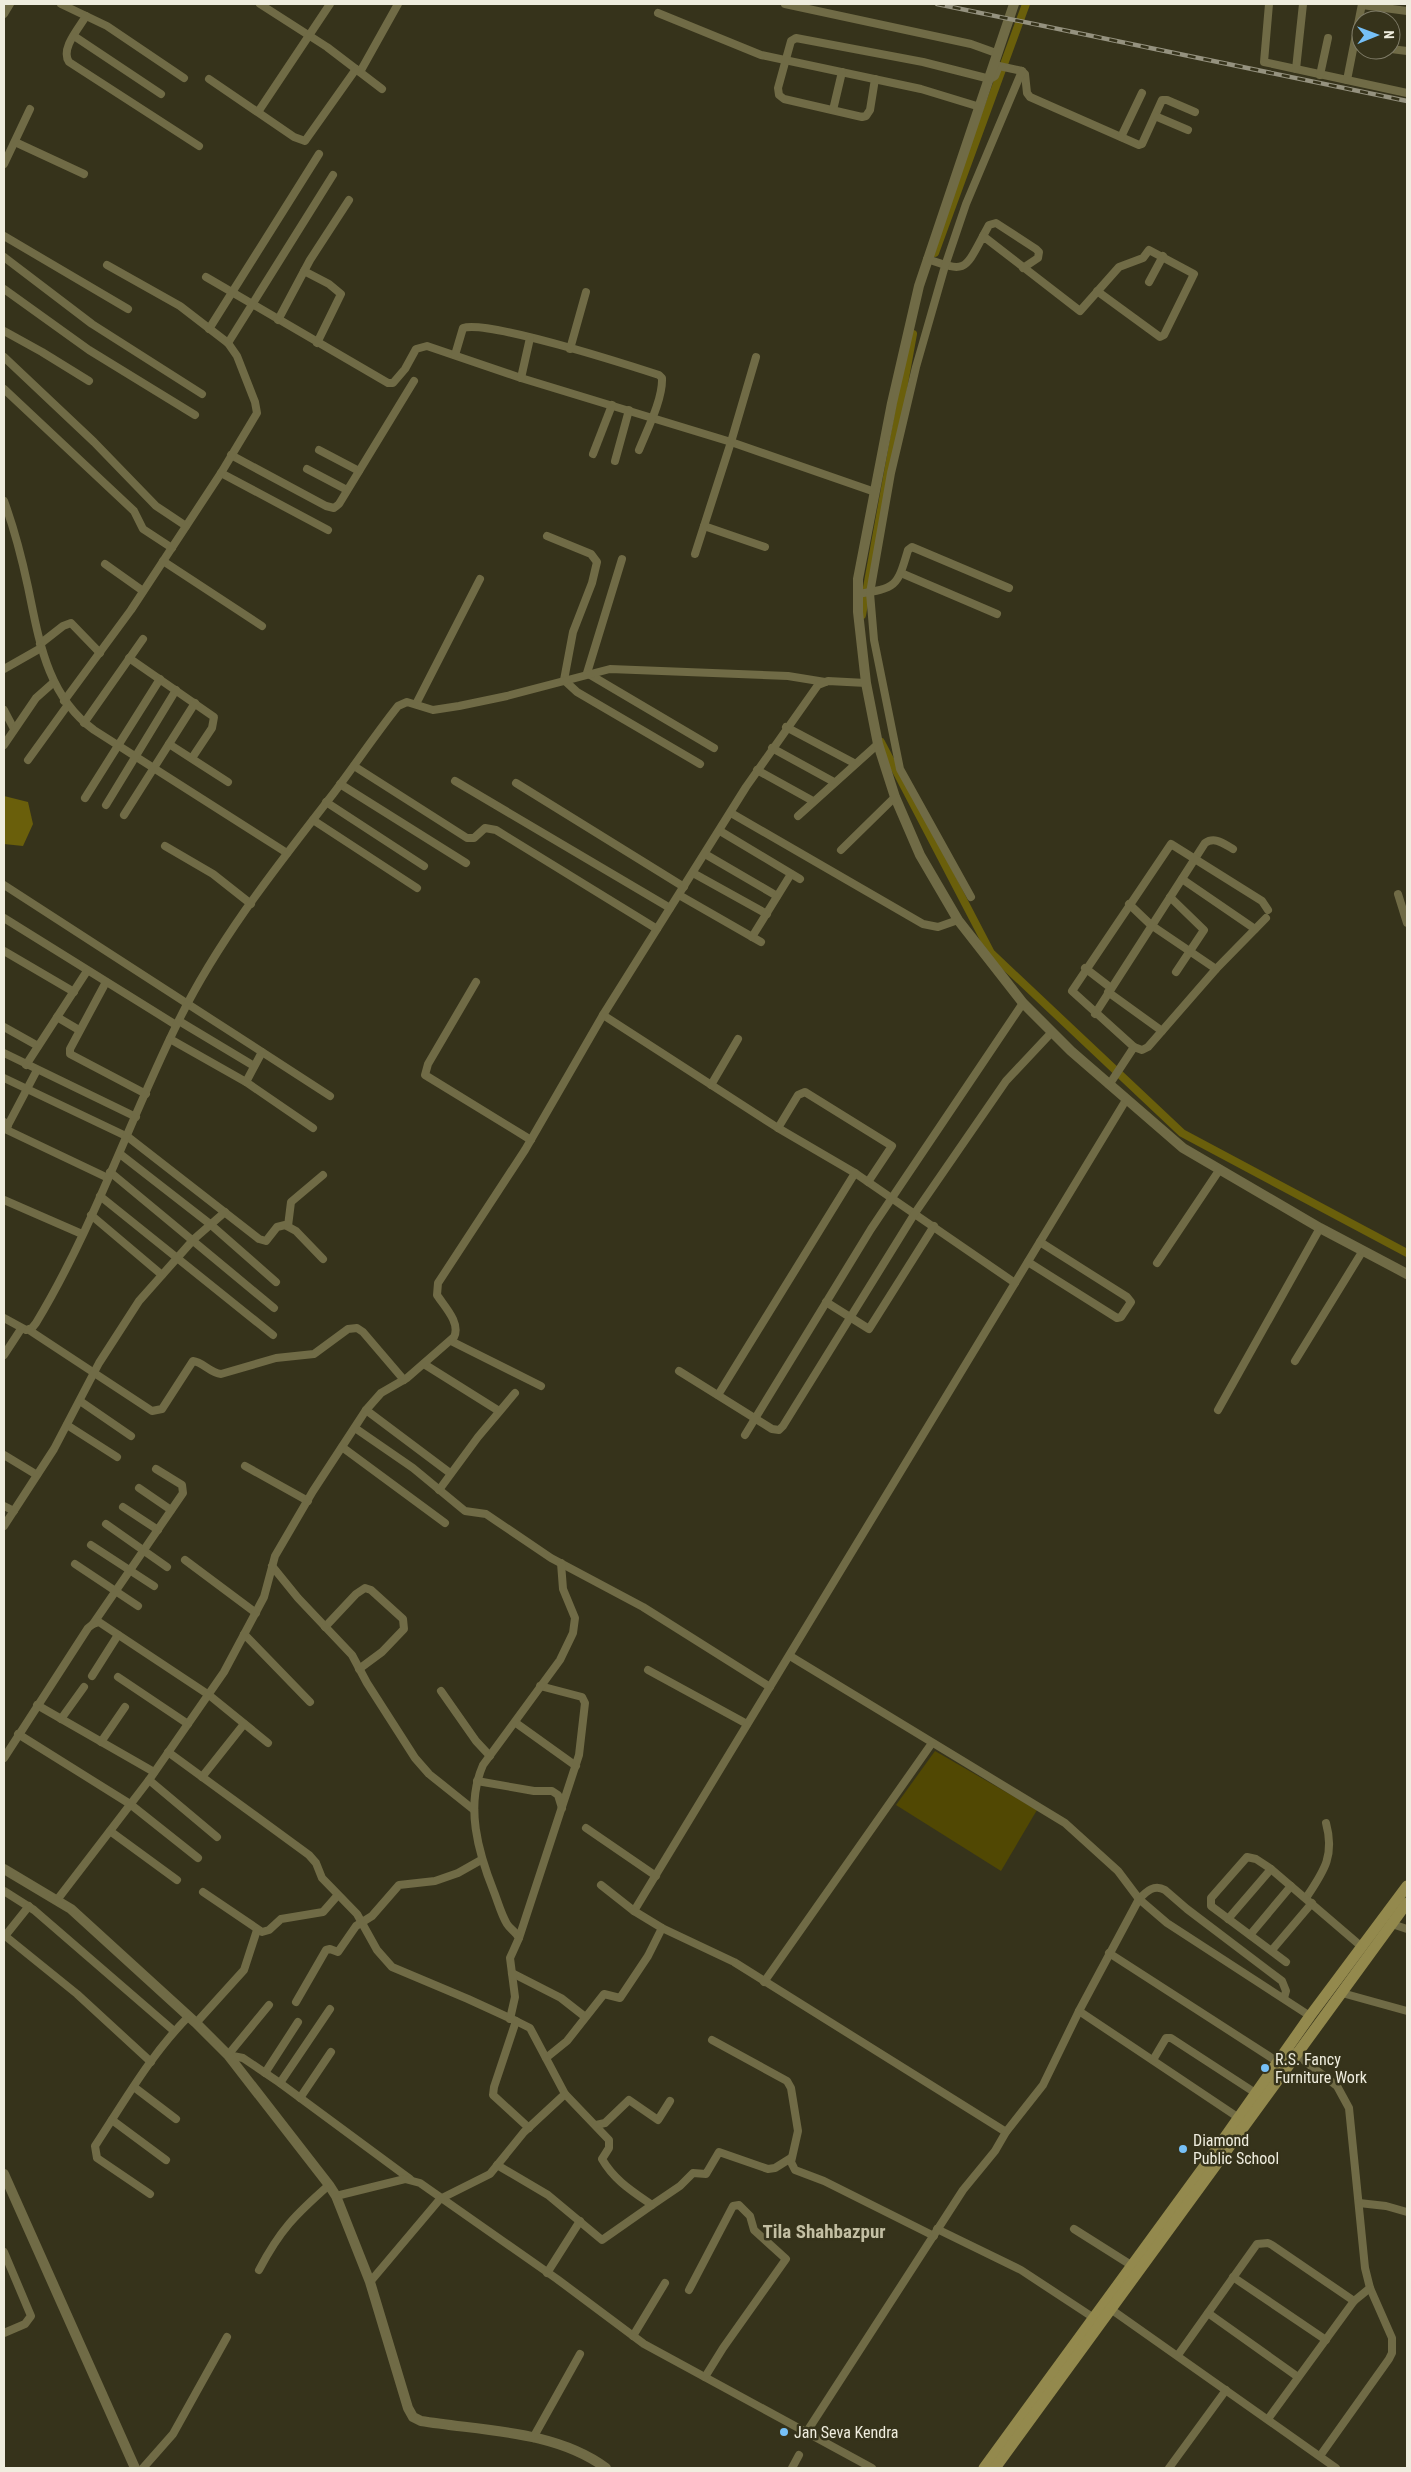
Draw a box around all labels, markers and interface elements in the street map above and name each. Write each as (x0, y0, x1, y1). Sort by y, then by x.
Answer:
north arrow (1351, 10, 1401, 60)
text: N (1381, 30, 1397, 39)
place label: R.S. Fancy Furniture Work (1275, 2050, 1368, 2087)
marker: R.S. Fancy Furniture Work (1259, 2062, 1271, 2074)
place label: Diamond Public School (1193, 2131, 1279, 2168)
marker: Diamond Public School (1177, 2143, 1189, 2155)
district label: Tila Shahbazpur (762, 2220, 886, 2243)
place label: Jan Seva Kendra (794, 2423, 899, 2442)
marker: Jan Seva Kendra (778, 2426, 790, 2438)

